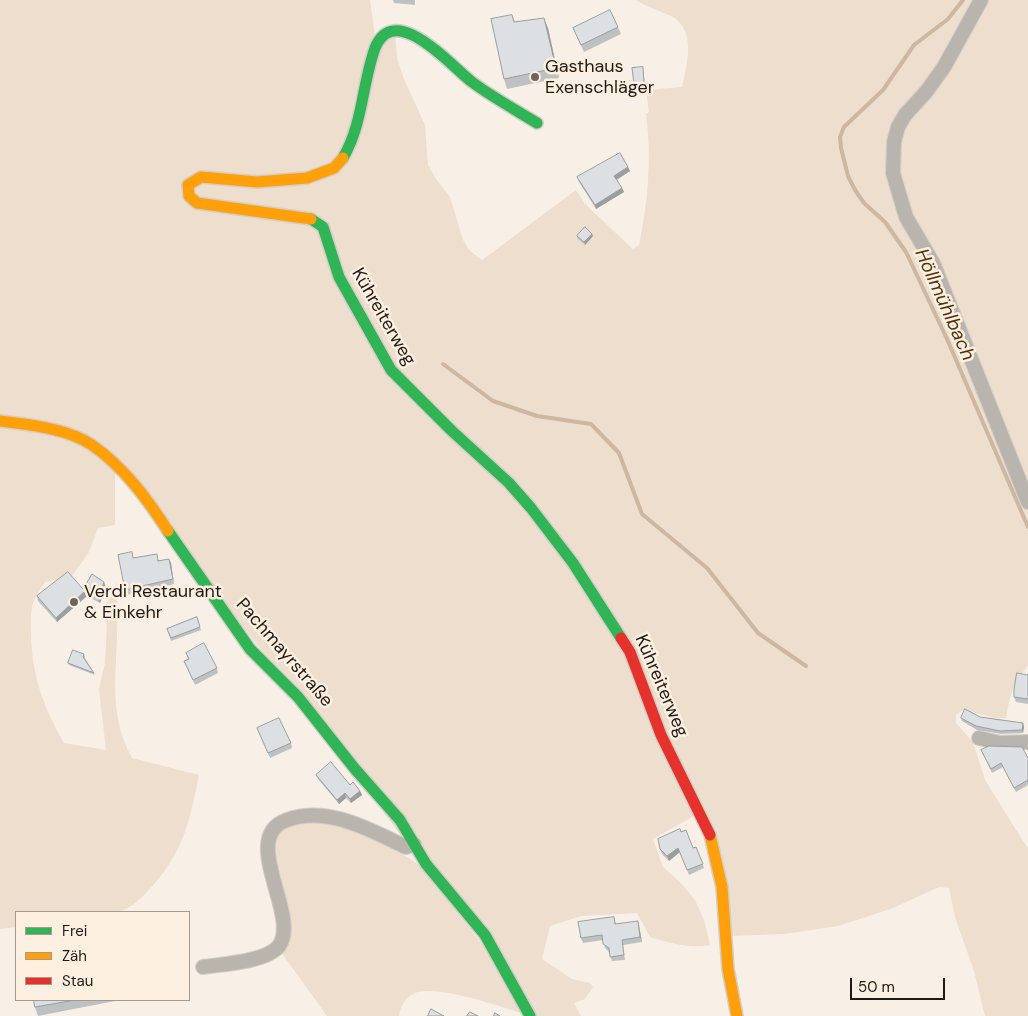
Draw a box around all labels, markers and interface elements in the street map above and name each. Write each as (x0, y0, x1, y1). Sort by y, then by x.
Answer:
place label: Gasthaus Exenschläger (545, 56, 654, 98)
marker: Gasthaus Exenschläger (529, 71, 541, 83)
water label: Höllmühlbach (909, 246, 979, 364)
street label: Kühreiterweg (346, 264, 420, 370)
place label: Verdi Restaurant & Einkehr (84, 581, 222, 624)
street label: Pachmayrstraße (231, 594, 337, 712)
marker: Verdi Restaurant & Einkehr (68, 596, 80, 608)
street label: Kühreiterweg (630, 632, 692, 740)
legend (15, 911, 190, 1001)
text: Frei (62, 921, 87, 941)
text: Zäh (62, 946, 87, 966)
scale bar (853, 968, 948, 1000)
text: Stau (62, 971, 93, 991)
text: 50 m (858, 977, 895, 997)

